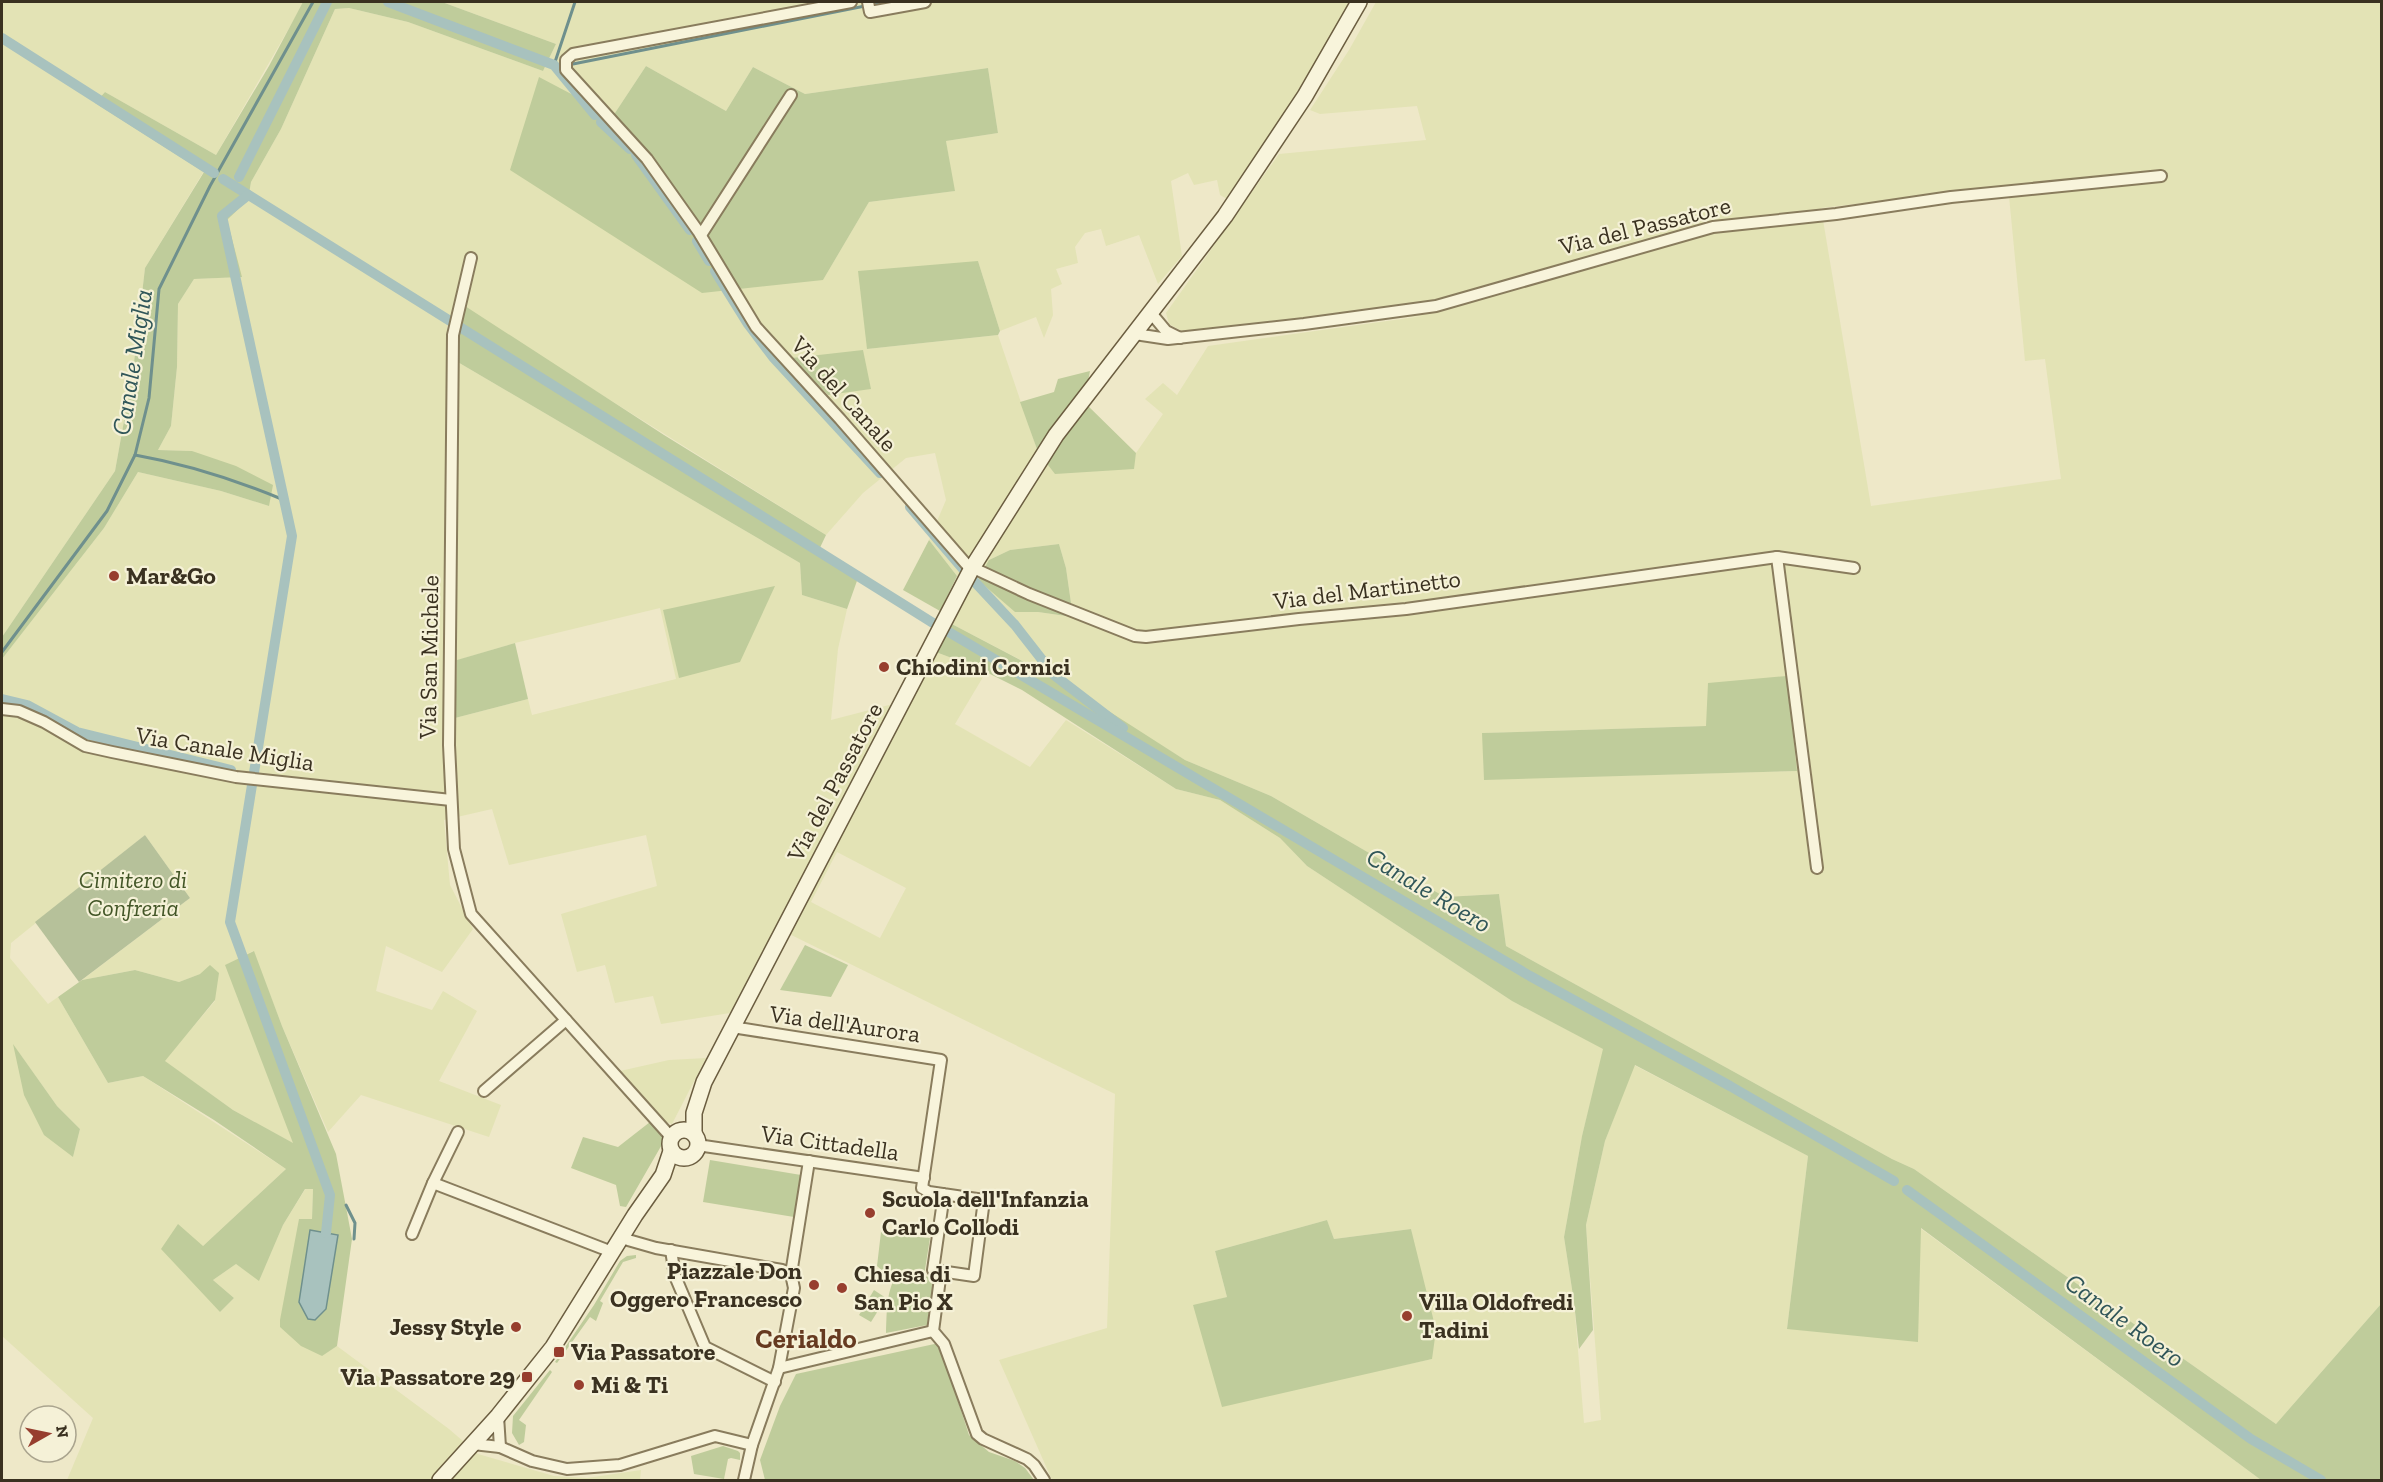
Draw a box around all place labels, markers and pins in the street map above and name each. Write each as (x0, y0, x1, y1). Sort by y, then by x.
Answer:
place label: Mar&Go (126, 561, 216, 590)
marker: Mar&Go (107, 569, 121, 583)
place label: Chiodini Cornici (896, 652, 1070, 681)
marker: Chiodini Cornici (877, 660, 891, 674)
place label: Scuola dell'Infanzia Carlo Collodi (882, 1184, 1089, 1241)
marker: Scuola dell'Infanzia Carlo Collodi (863, 1206, 877, 1220)
place label: Piazzale Don Oggero Francesco (610, 1256, 802, 1313)
place label: Chiesa di San Pio X (854, 1259, 953, 1316)
marker: Piazzale Don Oggero Francesco (807, 1278, 821, 1292)
marker: Chiesa di San Pio X (835, 1281, 849, 1295)
place label: Villa Oldofredi Tadini (1419, 1287, 1573, 1344)
marker: Villa Oldofredi Tadini (1400, 1309, 1414, 1323)
place label: Jessy Style (389, 1312, 504, 1341)
marker: Jessy Style (509, 1320, 523, 1334)
place label: Via Passatore (571, 1337, 716, 1366)
marker: Via Passatore (552, 1345, 566, 1359)
place label: Via Passatore 29 (340, 1362, 515, 1391)
marker: Via Passatore 29 (520, 1370, 534, 1384)
place label: Mi & Ti (591, 1370, 668, 1399)
marker: Mi & Ti (572, 1378, 586, 1392)

